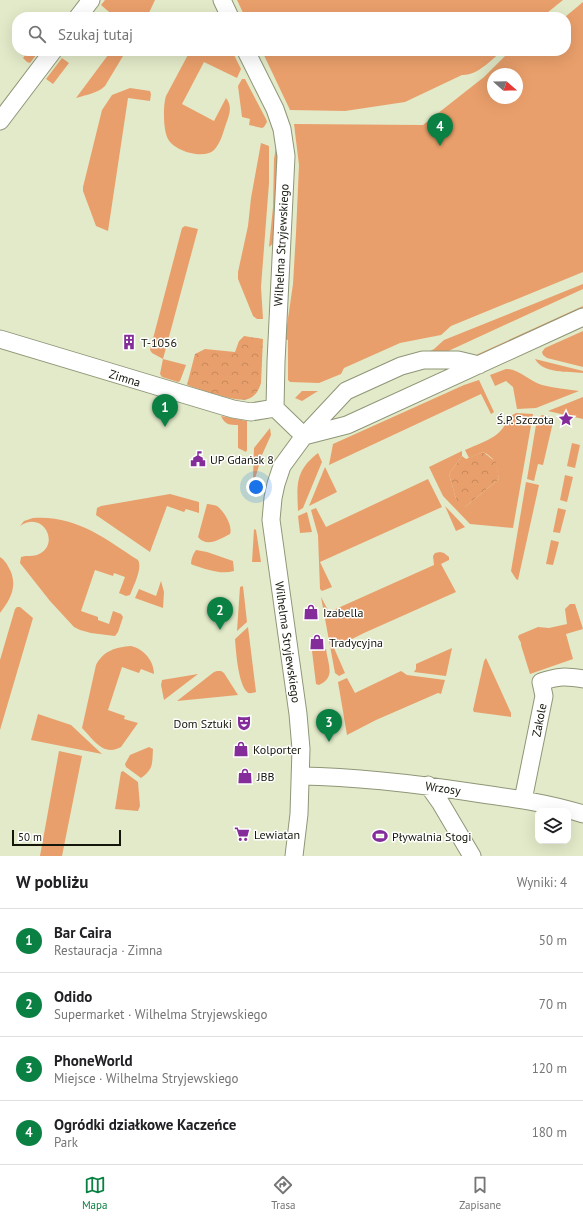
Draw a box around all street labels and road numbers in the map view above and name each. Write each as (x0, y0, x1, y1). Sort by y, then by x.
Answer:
street label: Wilhelma Stryjewskiego (270, 183, 292, 307)
street label: Zimna (107, 366, 143, 390)
street label: Wilhelma Stryjewskiego (272, 580, 304, 704)
street label: Zakole (528, 702, 550, 738)
street label: Wrzosy (424, 778, 462, 798)

